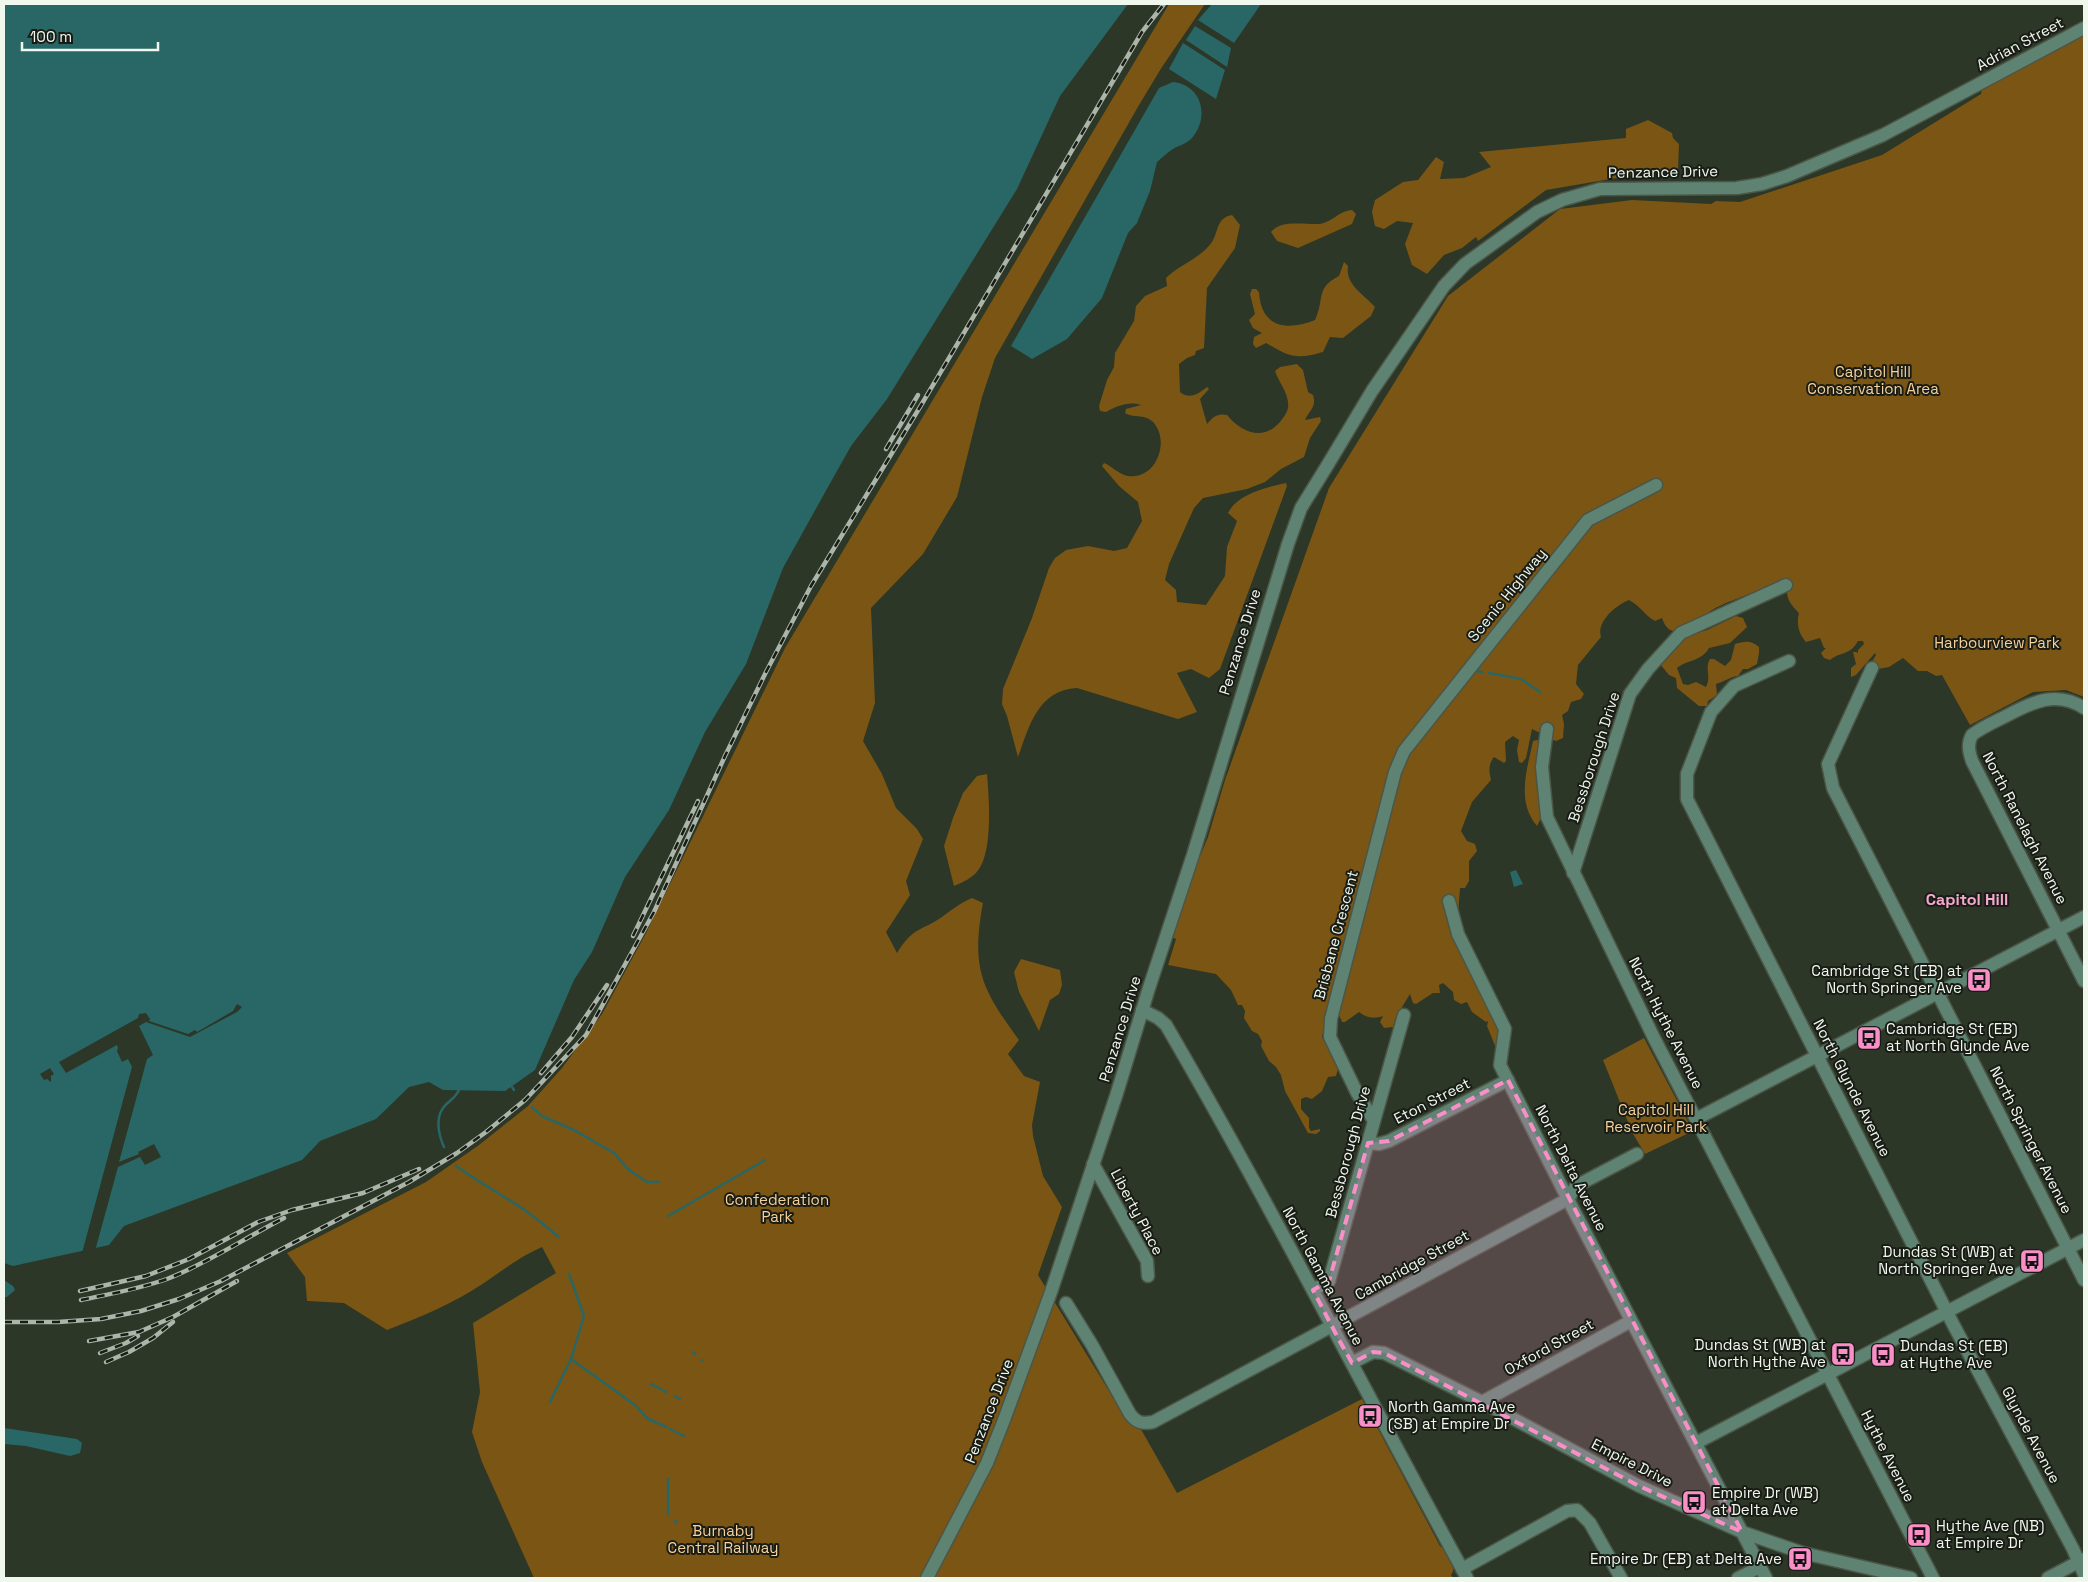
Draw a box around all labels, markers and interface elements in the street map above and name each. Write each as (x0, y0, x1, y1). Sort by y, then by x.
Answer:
street label: Adrian Street (1973, 13, 2067, 74)
scale bar (22, 20, 159, 52)
text: 100 m (30, 27, 72, 46)
street label: Penzance Drive (1608, 161, 1718, 182)
park label: Capitol Hill Conservation Area (1807, 362, 1939, 398)
street label: Scenic Highway (1463, 544, 1550, 645)
street label: Penzance Drive (1214, 586, 1265, 697)
park label: Harbourview Park (1934, 633, 2060, 652)
street label: Bessborough Drive (1563, 689, 1624, 824)
street label: North Ranelagh Avenue (1979, 748, 2072, 907)
street label: Brisbane Crescent (1309, 868, 1362, 1002)
district label: Capitol Hill (1926, 889, 2008, 910)
street label: North Hythe Avenue (1625, 954, 1708, 1092)
place label: Cambridge St (EB) at North Springer Ave (1811, 961, 1962, 997)
bus stop icon: Cambridge St (EB) at North Springer Ave (1966, 967, 1992, 993)
street label: Penzance Drive (1094, 973, 1145, 1084)
street label: North Glynde Avenue (1809, 1016, 1895, 1160)
place label: Cambridge St (EB) at North Glynde Ave (1886, 1019, 2030, 1055)
bus stop icon: Cambridge St (EB) at North Glynde Ave (1856, 1025, 1882, 1051)
street label: North Springer Avenue (1986, 1063, 2077, 1217)
street label: Eton Street (1390, 1073, 1473, 1128)
street label: Bessborough Drive (1321, 1084, 1374, 1220)
park label: Capitol Hill Reservoir Park (1605, 1100, 1707, 1136)
street label: North Delta Avenue (1531, 1101, 1612, 1234)
street label: Liberty Place (1107, 1165, 1168, 1258)
park label: Confederation Park (725, 1190, 829, 1226)
street label: North Gamma Avenue (1279, 1203, 1368, 1348)
street label: Cambridge Street (1351, 1225, 1472, 1304)
place label: Dundas St (WB) at North Springer Ave (1878, 1242, 2014, 1278)
bus stop icon: Dundas St (WB) at North Springer Ave (2019, 1248, 2045, 1274)
street label: Oxford Street (1501, 1314, 1597, 1379)
place label: Dundas St (WB) at North Hythe Ave (1695, 1335, 1826, 1371)
place label: Dundas St (EB) at Hythe Ave (1900, 1336, 2008, 1372)
bus stop icon: Dundas St (WB) at North Hythe Ave (1830, 1341, 1856, 1367)
bus stop icon: Dundas St (EB) at Hythe Ave (1870, 1342, 1896, 1368)
street label: Penzance Drive (960, 1356, 1017, 1466)
street label: Glynde Avenue (1998, 1383, 2065, 1487)
place label: North Gamma Ave (SB) at Empire Dr (1388, 1397, 1515, 1434)
bus stop icon: North Gamma Ave (SB) at Empire Dr (1357, 1403, 1383, 1429)
street label: Hythe Avenue (1857, 1407, 1920, 1505)
street label: Empire Drive (1588, 1434, 1676, 1491)
place label: Empire Dr (WB) at Delta Ave (1712, 1483, 1819, 1519)
bus stop icon: Empire Dr (WB) at Delta Ave (1681, 1489, 1707, 1515)
place label: Hythe Ave (NB) at Empire Dr (1936, 1516, 2044, 1552)
park label: Burnaby Central Railway (668, 1521, 778, 1557)
bus stop icon: Hythe Ave (NB) at Empire Dr (1906, 1522, 1932, 1548)
bus stop icon: Empire Dr (EB) at Delta Ave (1787, 1546, 1813, 1572)
place label: Empire Dr (EB) at Delta Ave (1590, 1549, 1782, 1569)

